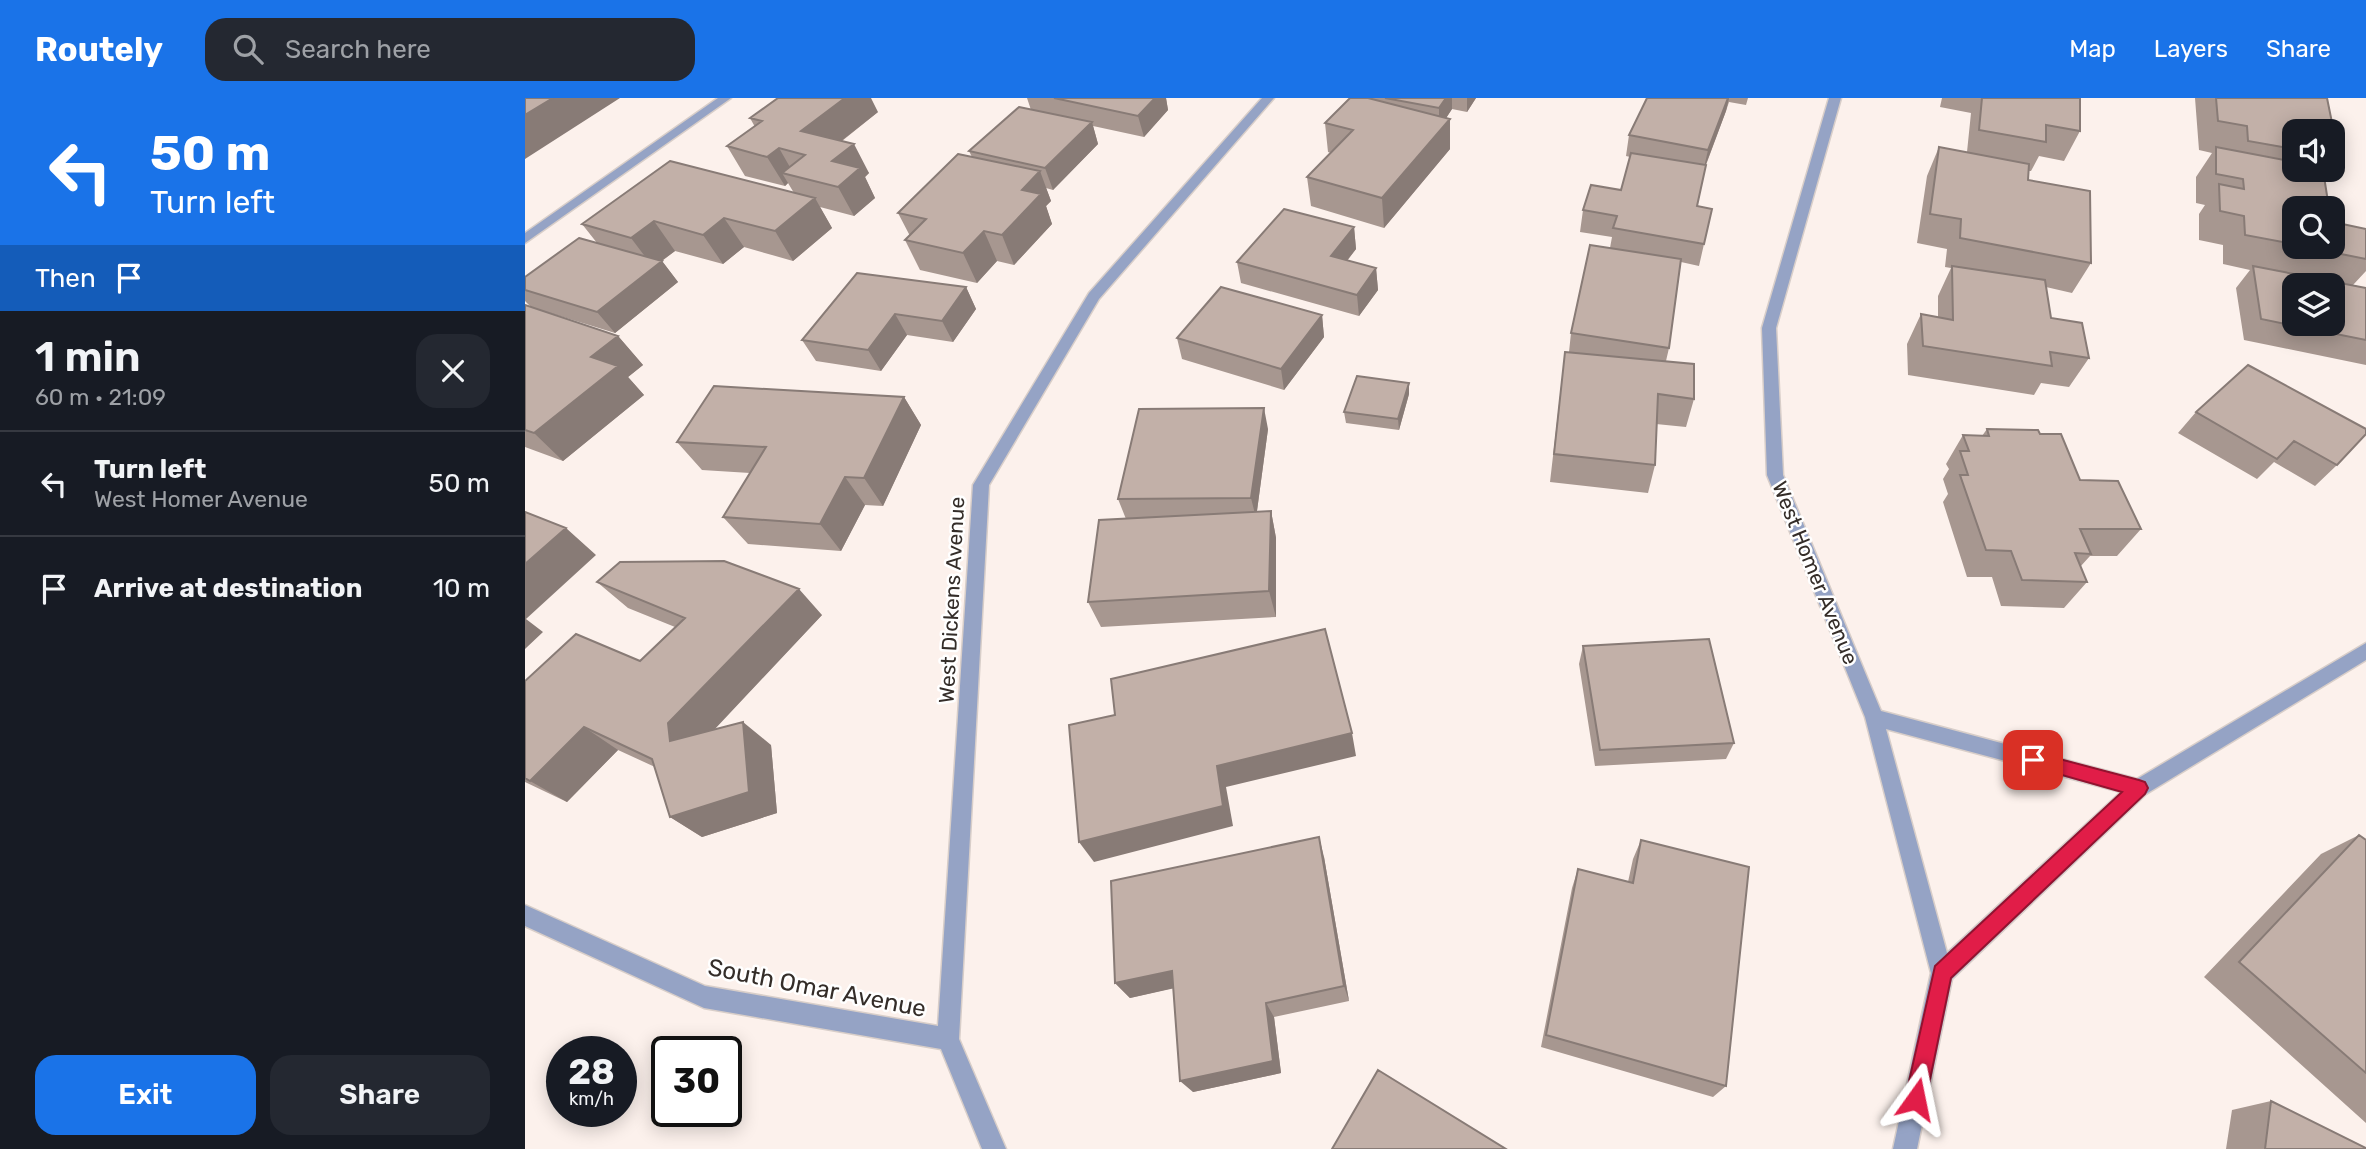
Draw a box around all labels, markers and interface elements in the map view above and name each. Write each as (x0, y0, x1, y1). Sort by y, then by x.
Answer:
search box (205, 18, 695, 81)
text: Routely (35, 30, 163, 69)
icon: search (229, 30, 267, 68)
text: Search here (285, 34, 431, 65)
text: Map (2069, 35, 2116, 63)
text: Layers (2154, 35, 2228, 63)
text: Share (2266, 35, 2331, 63)
map controls (2282, 119, 2345, 336)
button: sound (2282, 119, 2345, 182)
text: 50 m (150, 124, 270, 182)
icon: left (35, 126, 126, 217)
text: Turn left (150, 183, 275, 221)
button: search (2282, 196, 2345, 259)
icon: arrive (110, 259, 148, 297)
text: Then (35, 263, 96, 294)
button: layers (2282, 273, 2345, 336)
text: 1 min (35, 332, 141, 382)
button: close (416, 334, 490, 408)
text: 60 m · 21:09 (35, 383, 166, 411)
text: Turn left (94, 454, 206, 485)
icon: left (35, 465, 73, 503)
text: 50 m (429, 468, 490, 499)
street label: West Homer Avenue (1767, 478, 1864, 668)
text: West Homer Avenue (94, 485, 308, 513)
street label: West Dickens Avenue (934, 496, 969, 704)
icon: arrive (35, 570, 73, 608)
text: Arrive at destination (94, 573, 362, 604)
text: 10 m (433, 573, 490, 604)
pin (2003, 730, 2063, 790)
icon: arrive (2014, 741, 2052, 779)
street label: South Omar Avenue (705, 953, 929, 1023)
speed limit sign: 30 (651, 1036, 742, 1127)
text: 28 (568, 1051, 615, 1093)
button: Exit (35, 1055, 256, 1135)
button: Share (270, 1055, 490, 1135)
position arrow (1879, 1062, 1953, 1136)
text: km/h (569, 1088, 614, 1110)

